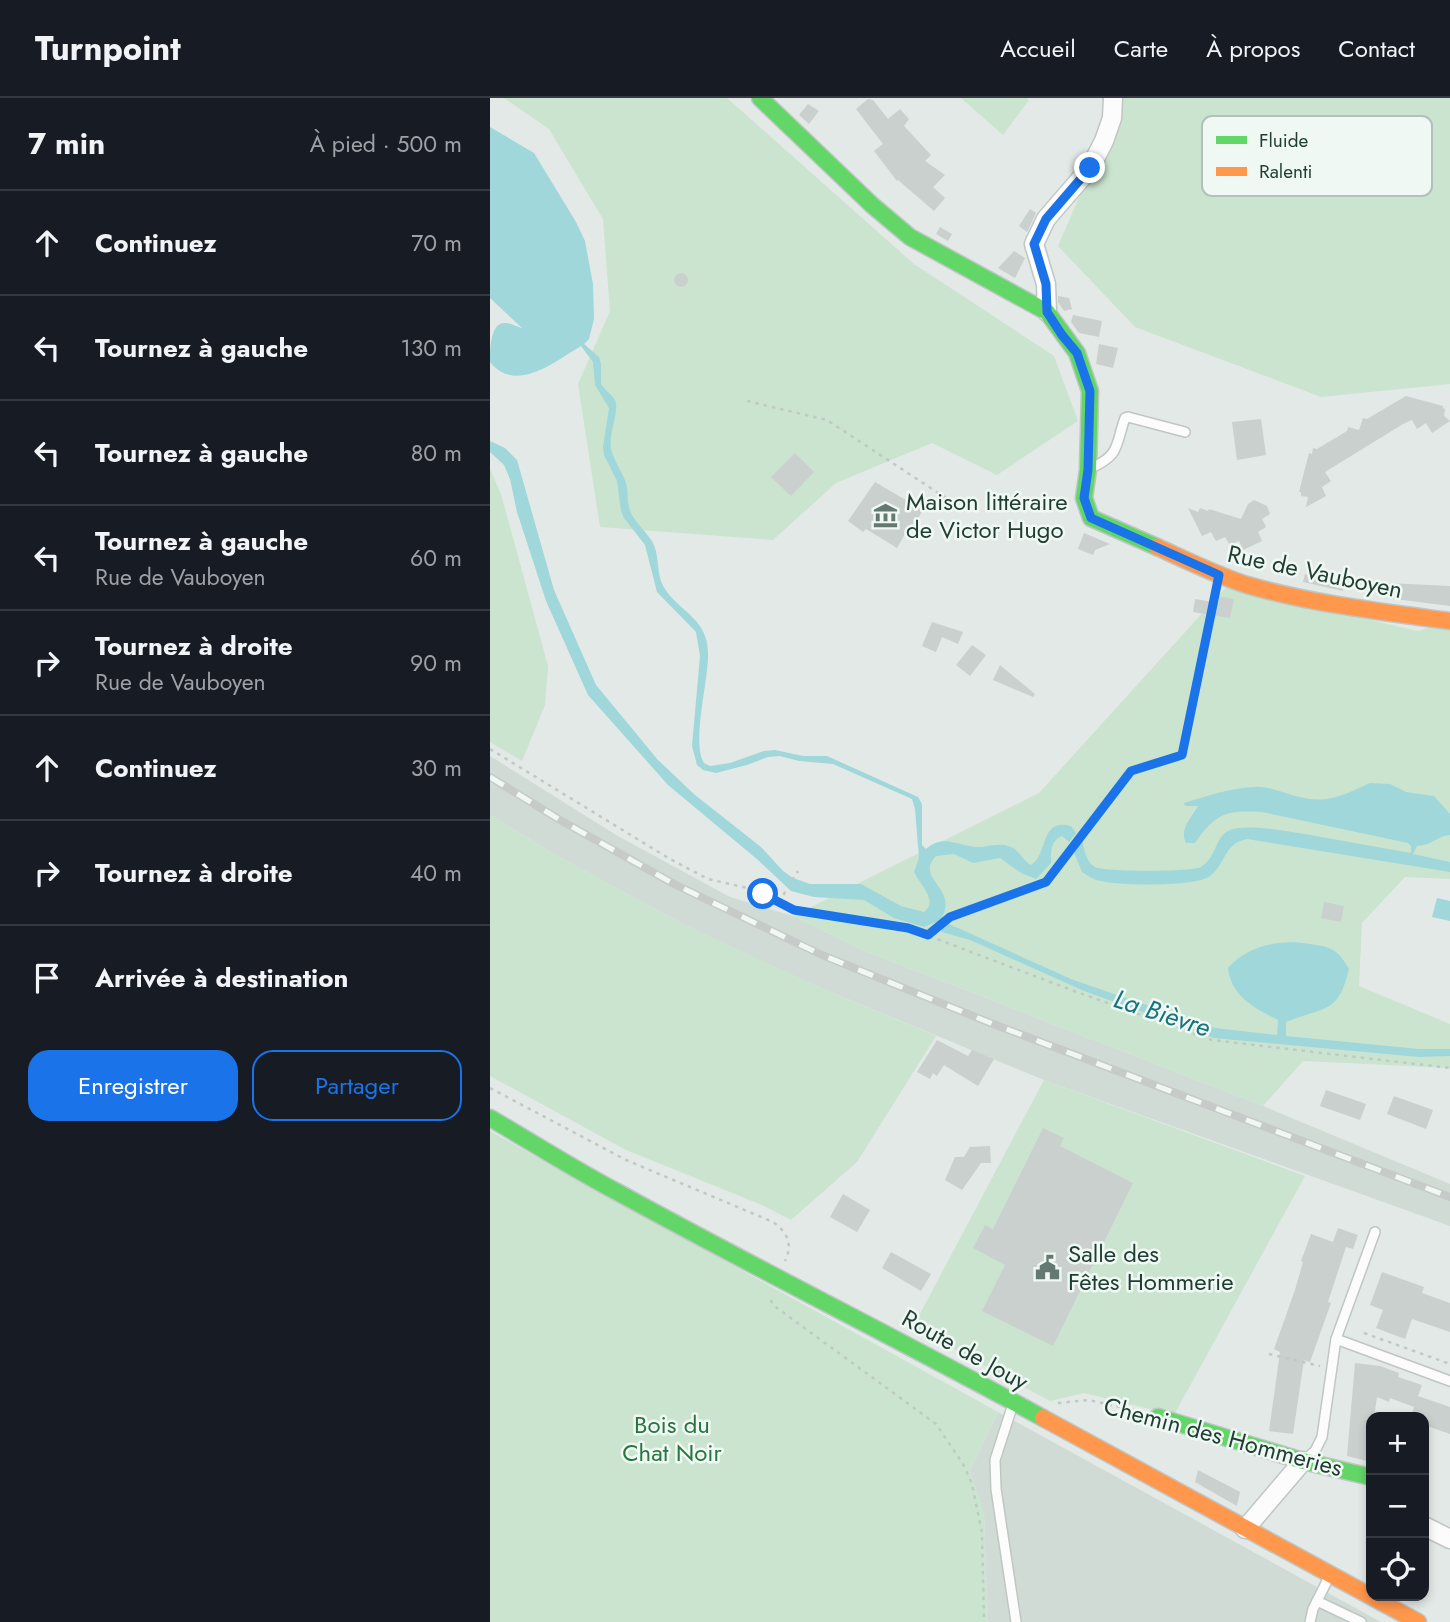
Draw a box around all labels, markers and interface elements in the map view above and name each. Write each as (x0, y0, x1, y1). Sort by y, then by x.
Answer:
text: Turnpoint (35, 25, 181, 72)
text: Accueil (1000, 31, 1076, 66)
text: Carte (1114, 31, 1168, 66)
text: À propos (1206, 31, 1300, 66)
text: Contact (1338, 31, 1415, 66)
legend (1202, 116, 1432, 196)
text: 7 min (28, 122, 105, 165)
text: À pied · 500 m (310, 127, 462, 161)
text: Fluide (1259, 127, 1309, 154)
route end (1074, 152, 1105, 183)
text: Ralenti (1259, 158, 1312, 185)
icon: ahead (28, 224, 66, 262)
text: Continuez (95, 224, 217, 262)
text: 70 m (411, 226, 462, 260)
icon: left (28, 329, 66, 367)
text: Tournez à gauche (95, 329, 308, 367)
text: 130 m (400, 331, 462, 365)
icon: left (28, 434, 66, 472)
text: Tournez à gauche (95, 434, 308, 472)
text: 80 m (411, 436, 462, 470)
place label: Maison littéraire de Victor Hugo (906, 484, 1068, 547)
museum icon: Maison littéraire de Victor Hugo (872, 502, 900, 530)
text: Tournez à gauche (95, 522, 308, 560)
street label: Rue de Vauboyen (1224, 536, 1406, 607)
icon: left (28, 539, 66, 577)
text: 60 m (410, 541, 462, 575)
text: Rue de Vauboyen (95, 560, 266, 594)
text: Tournez à droite (95, 627, 293, 665)
icon: right (28, 644, 66, 682)
text: 90 m (410, 646, 462, 680)
text: Rue de Vauboyen (95, 665, 266, 699)
icon: ahead (28, 749, 66, 787)
text: Continuez (95, 749, 217, 787)
text: 30 m (411, 751, 462, 785)
icon: right (28, 854, 66, 892)
text: Tournez à droite (95, 854, 293, 892)
text: 40 m (410, 856, 462, 890)
route start (747, 878, 778, 909)
icon: arrive (28, 959, 66, 997)
text: Arrivée à destination (95, 959, 348, 997)
water label: La Bièvre (1109, 980, 1215, 1046)
button: Enregistrer (28, 1050, 238, 1121)
button: Partager (252, 1050, 462, 1121)
place label: Salle des Fêtes Hommerie (1068, 1236, 1234, 1299)
public building icon: Salle des Fêtes Hommerie (1034, 1254, 1062, 1282)
street label: Route de Jouy (896, 1300, 1035, 1399)
street label: Chemin des Hommeries (1100, 1388, 1346, 1485)
park label: Bois du Chat Noir (622, 1407, 723, 1470)
map controls (1366, 1412, 1429, 1601)
button: + (1366, 1412, 1429, 1475)
button: − (1366, 1475, 1429, 1538)
button: locate (1366, 1538, 1429, 1601)

